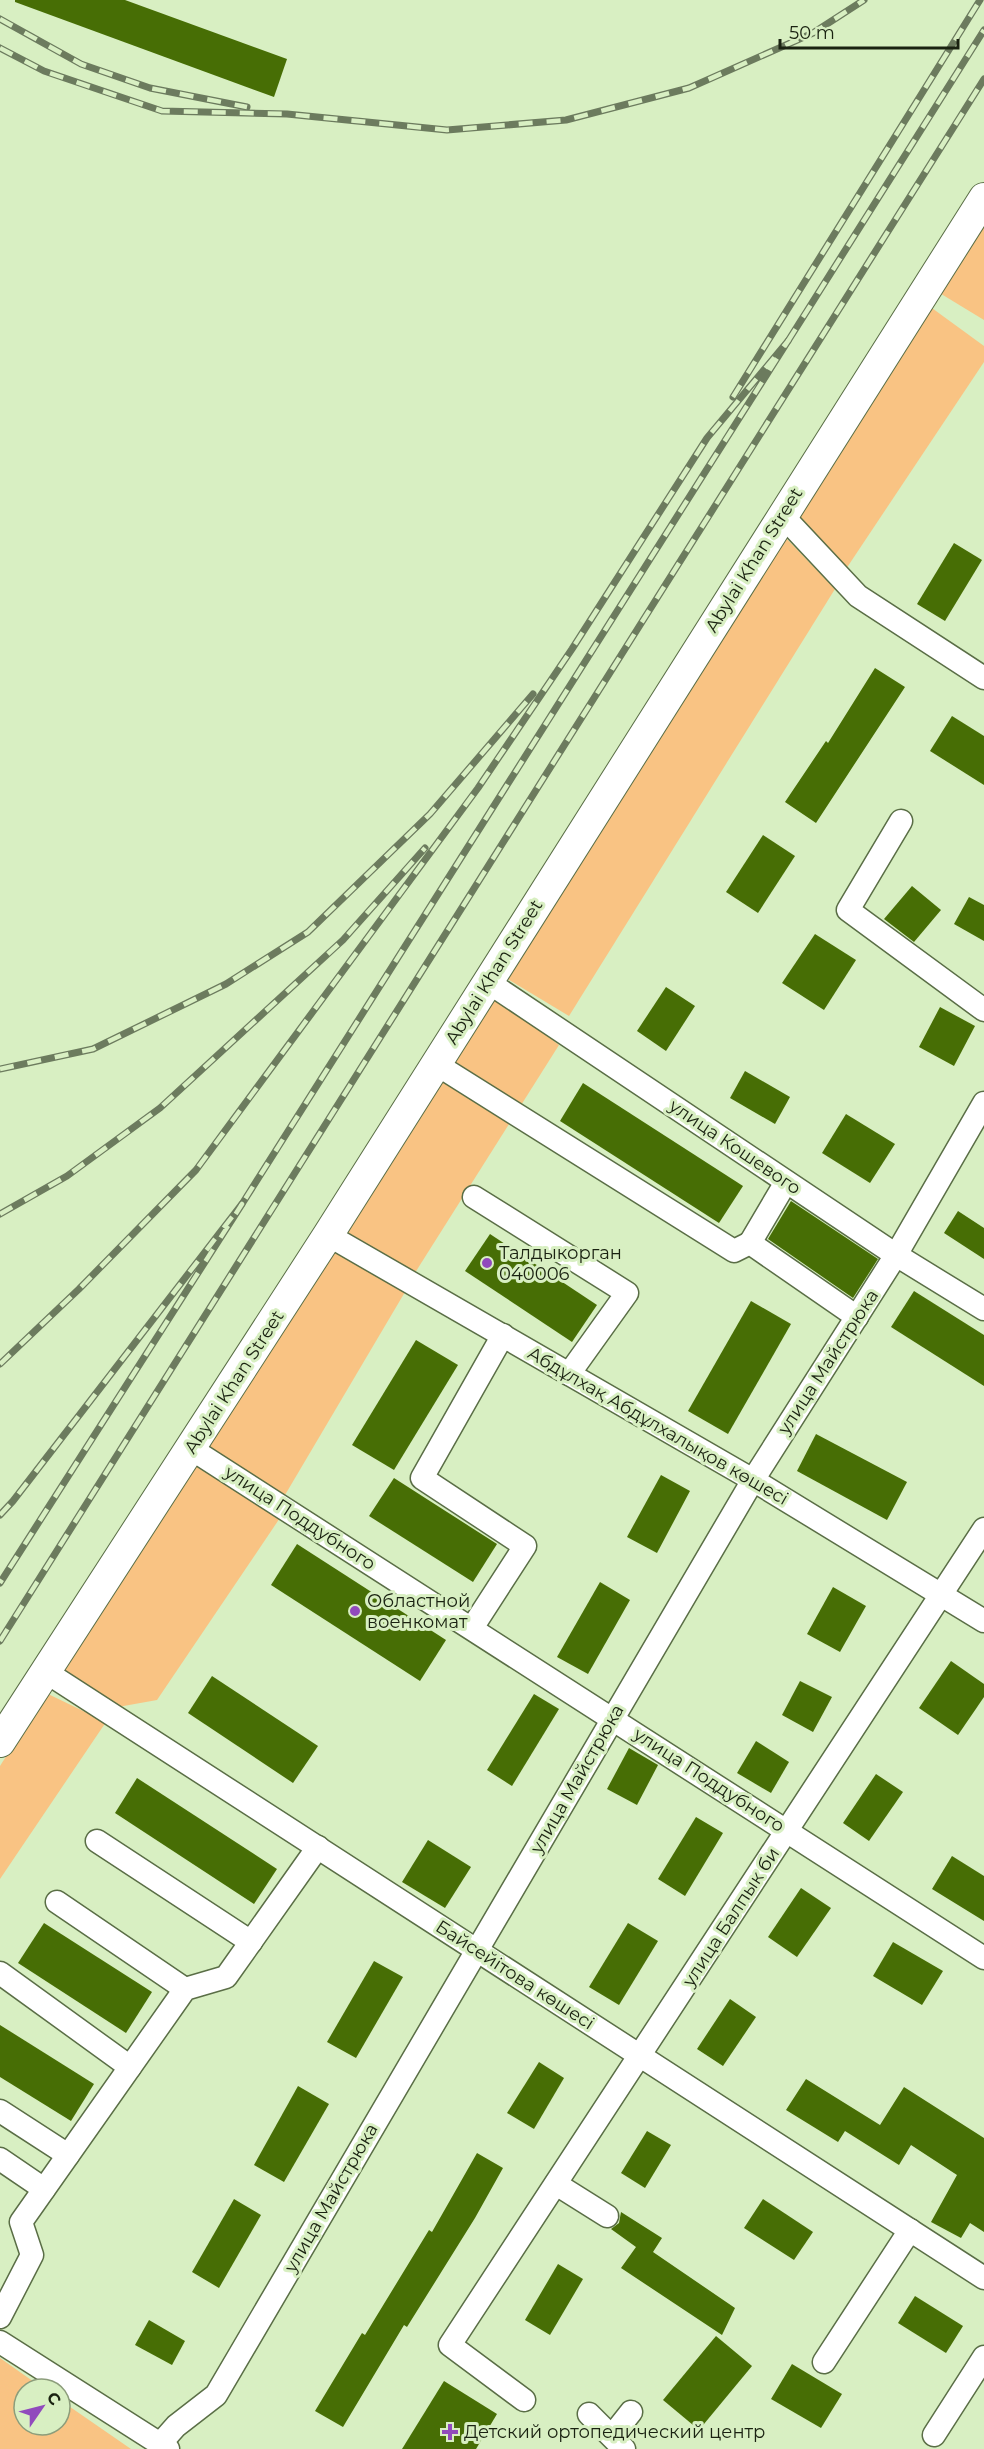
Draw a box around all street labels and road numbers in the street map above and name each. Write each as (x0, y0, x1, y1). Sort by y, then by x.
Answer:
street label: Abylai Khan Street (701, 484, 807, 636)
street label: Abylai Khan Street (441, 896, 547, 1048)
street label: улица Кошевого (664, 1094, 805, 1199)
street label: улица Майстрюка (772, 1285, 883, 1439)
street label: Abylai Khan Street (179, 1306, 289, 1458)
street label: Абдұлхақ Абдұлхалықов көшесі (524, 1342, 792, 1510)
street label: улица Поддубного (220, 1460, 380, 1575)
street label: улица Майстрюка (525, 1701, 629, 1858)
street label: улица Поддубного (629, 1722, 789, 1837)
street label: улица Балпык би (677, 1843, 784, 1992)
street label: Байсейітова көшесі (432, 1916, 598, 2034)
street label: улица Майстрюка (279, 2120, 383, 2277)

